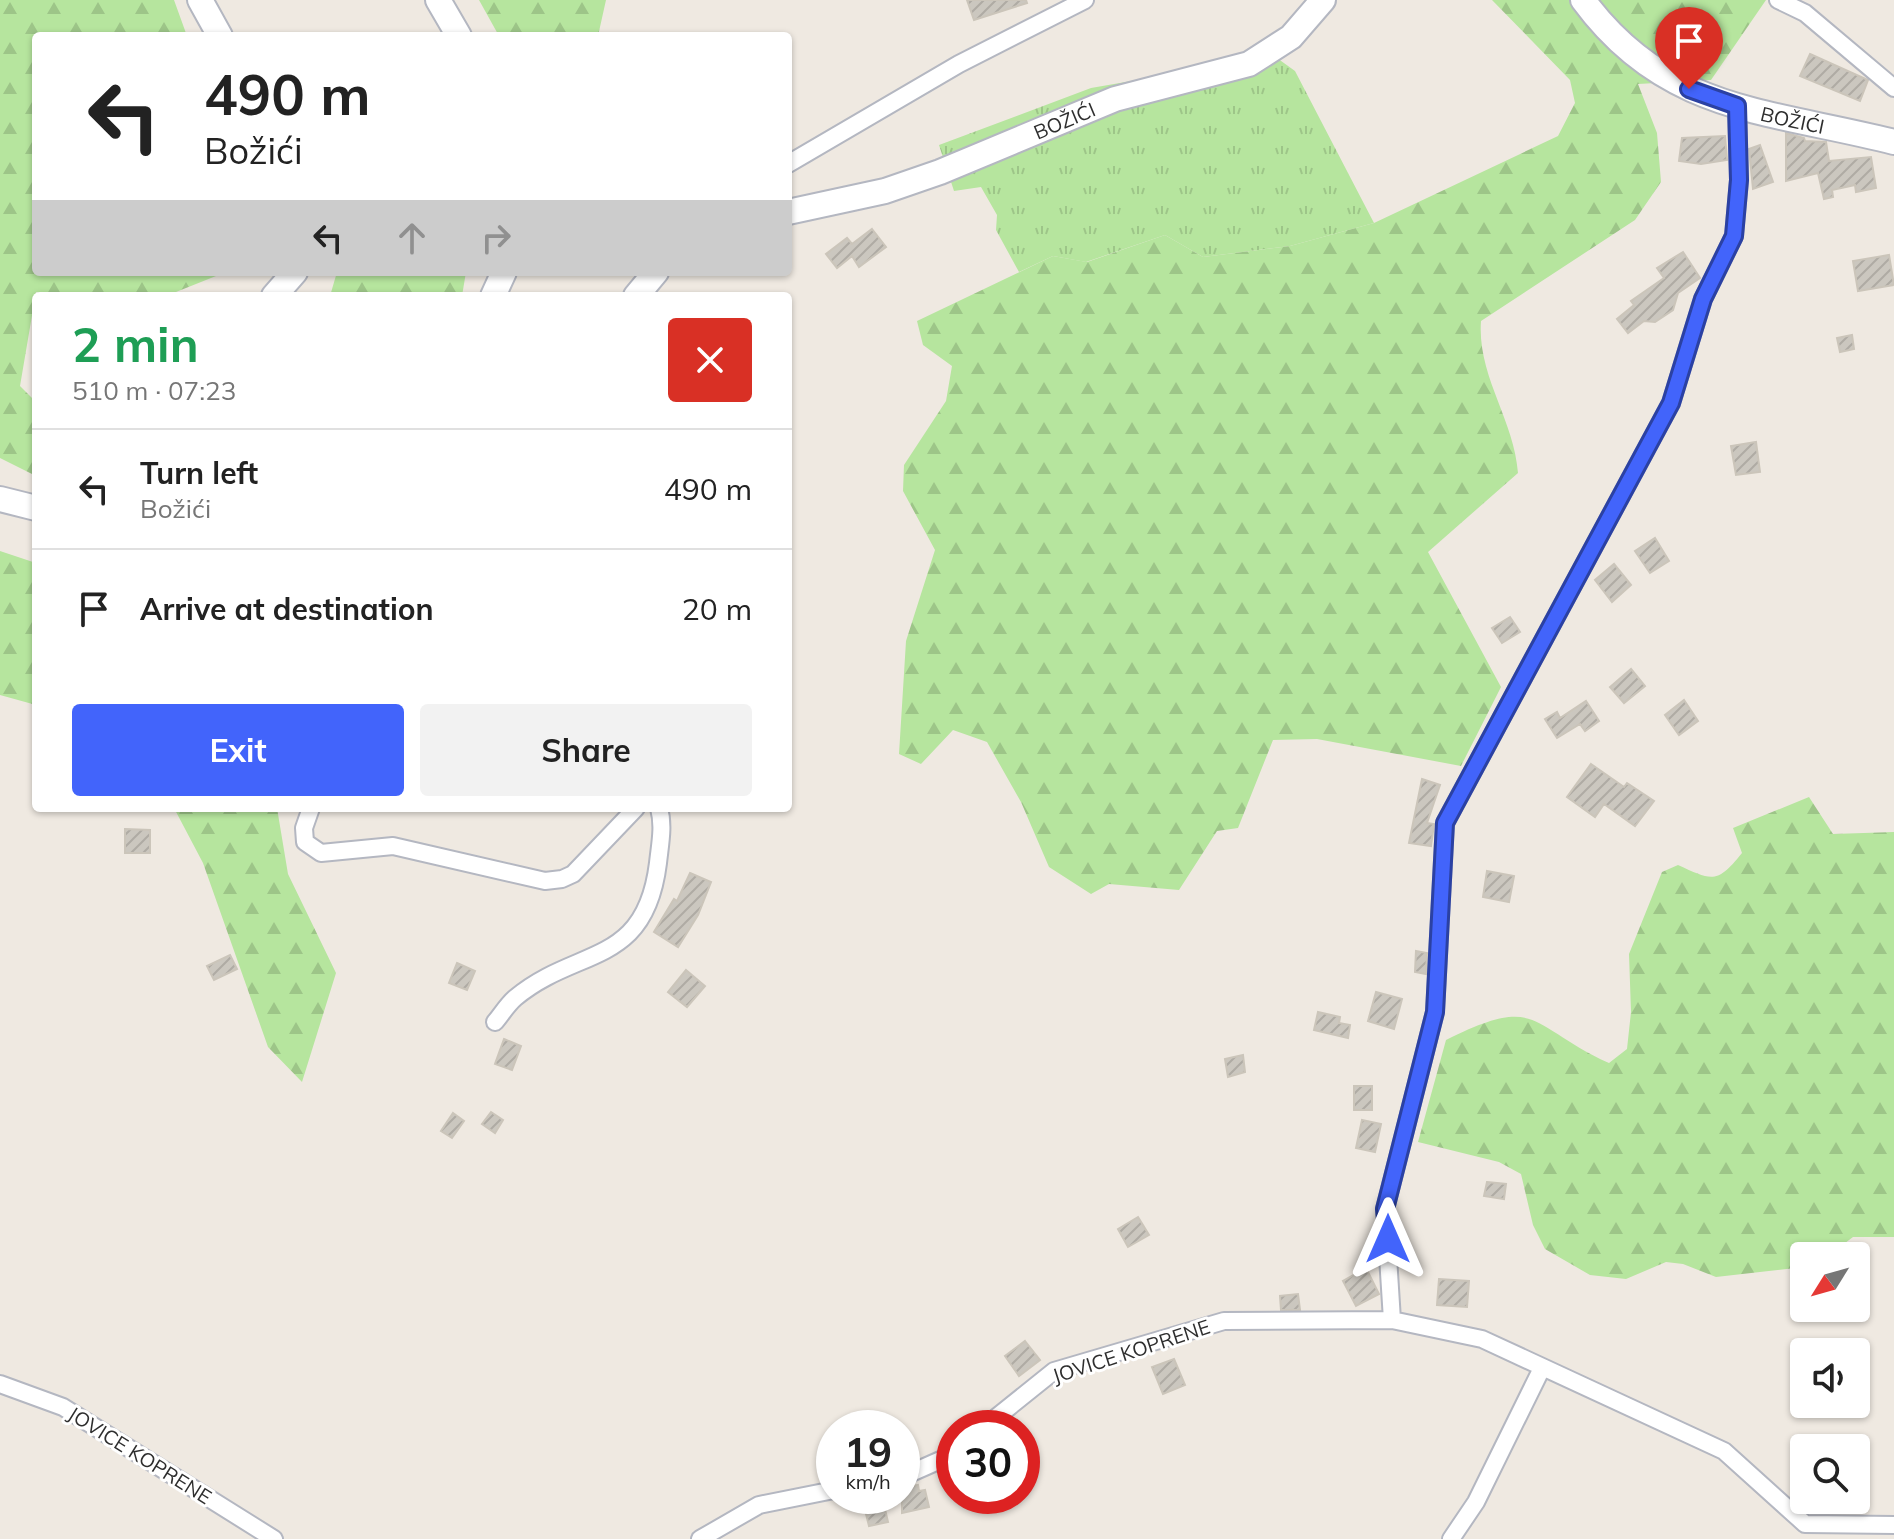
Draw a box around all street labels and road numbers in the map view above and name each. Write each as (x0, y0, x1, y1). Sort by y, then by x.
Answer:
street label: BOŽIĆI (1030, 96, 1099, 144)
street label: BOŽIĆI (1758, 100, 1827, 139)
street label: JOVICE KOPRENE (1049, 1314, 1213, 1388)
street label: JOVICE KOPRENE (64, 1401, 216, 1509)

